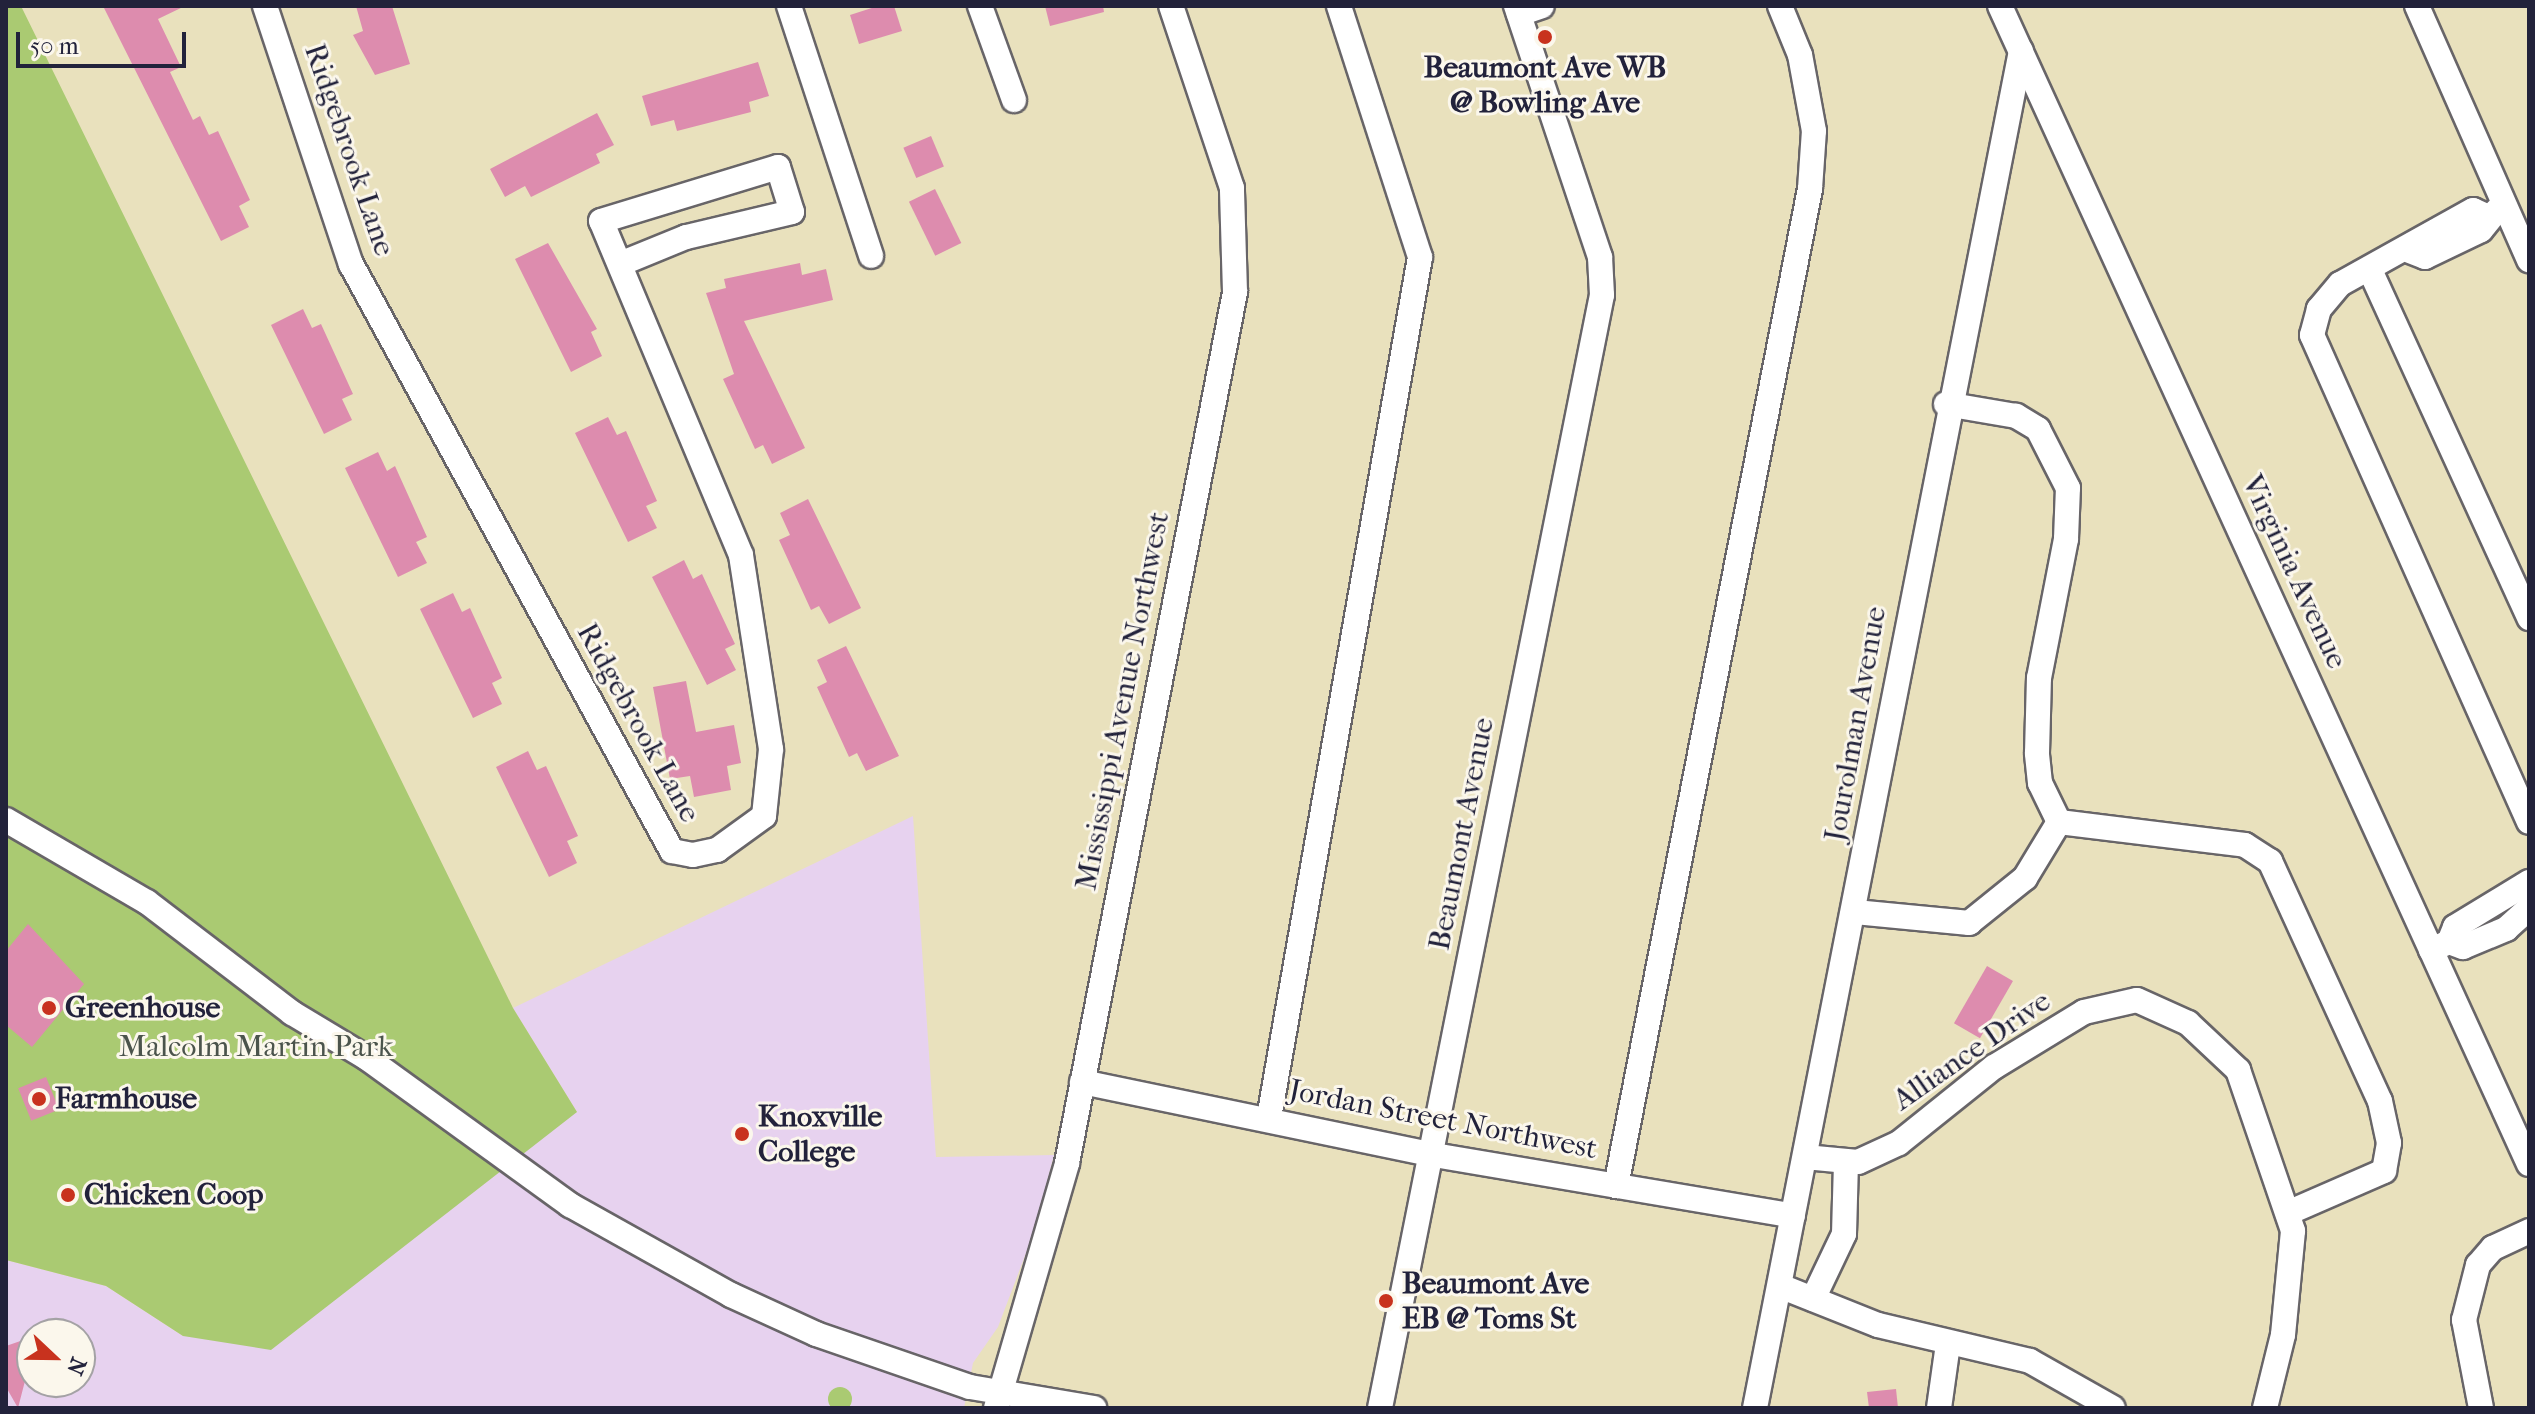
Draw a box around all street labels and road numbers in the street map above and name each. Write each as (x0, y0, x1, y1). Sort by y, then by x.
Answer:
street label: Ridgebrook Lane (296, 39, 402, 261)
street label: Virginia Avenue (2233, 469, 2355, 675)
street label: Mississippi Avenue Northwest (1069, 509, 1177, 893)
street label: Jourolman Avenue (1818, 604, 1894, 844)
street label: Ridgebrook Lane (568, 617, 708, 829)
street label: Beaumont Avenue (1422, 715, 1502, 953)
street label: Alliance Drive (1886, 984, 2058, 1118)
street label: Jordan Street Northwest (1286, 1072, 1600, 1168)

